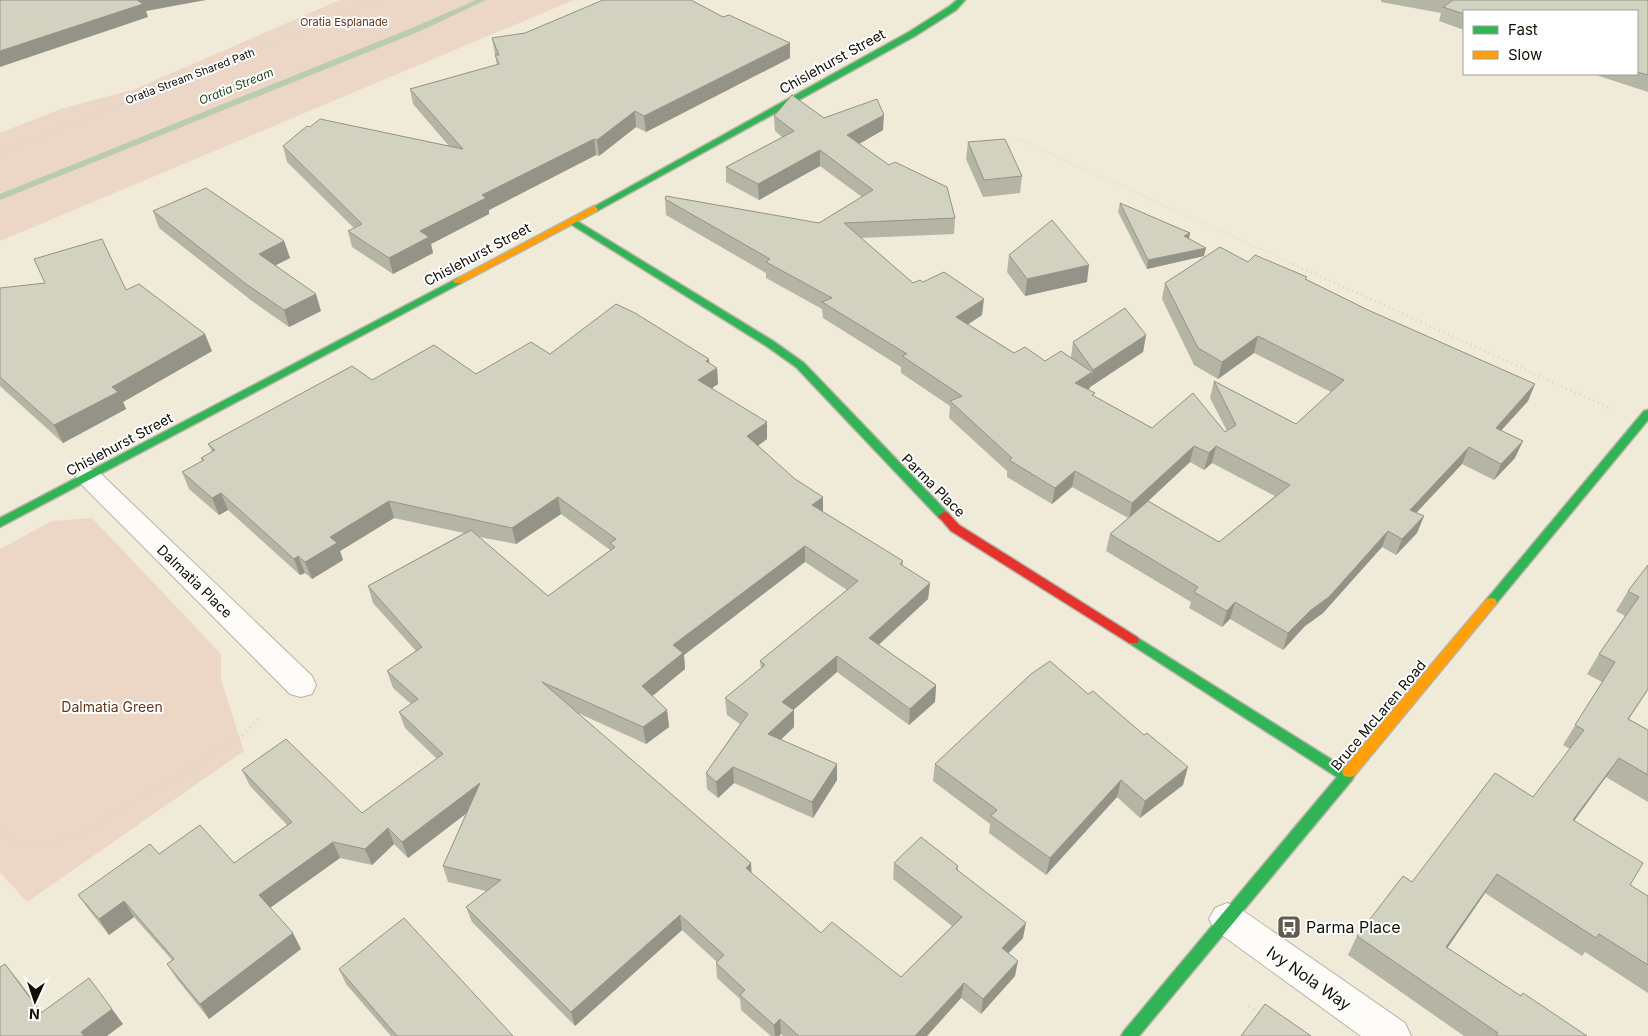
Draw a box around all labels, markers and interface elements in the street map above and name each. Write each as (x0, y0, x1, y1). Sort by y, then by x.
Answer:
legend (1463, 10, 1638, 75)
park label: Oratia Esplanade (300, 15, 388, 29)
text: Fast (1508, 20, 1538, 39)
street label: Chislehurst Street (776, 25, 888, 97)
street label: Oratia Stream Shared Path (123, 45, 257, 107)
text: Slow (1508, 45, 1542, 64)
water label: Oratia Stream (197, 64, 275, 108)
street label: Chislehurst Street (421, 219, 533, 289)
street label: Chislehurst Street (63, 409, 175, 479)
street label: Parma Place (899, 450, 969, 520)
street label: Dalmatia Place (154, 541, 236, 621)
street label: Bruce McLaren Road (1327, 657, 1429, 773)
park label: Dalmatia Green (61, 698, 163, 715)
bus stop icon: Parma Place (1276, 914, 1302, 940)
place label: Parma Place (1306, 917, 1401, 937)
street label: Ivy Nola Way (1263, 942, 1355, 1014)
north arrow (10, 976, 60, 1026)
text: N (29, 1006, 40, 1023)

